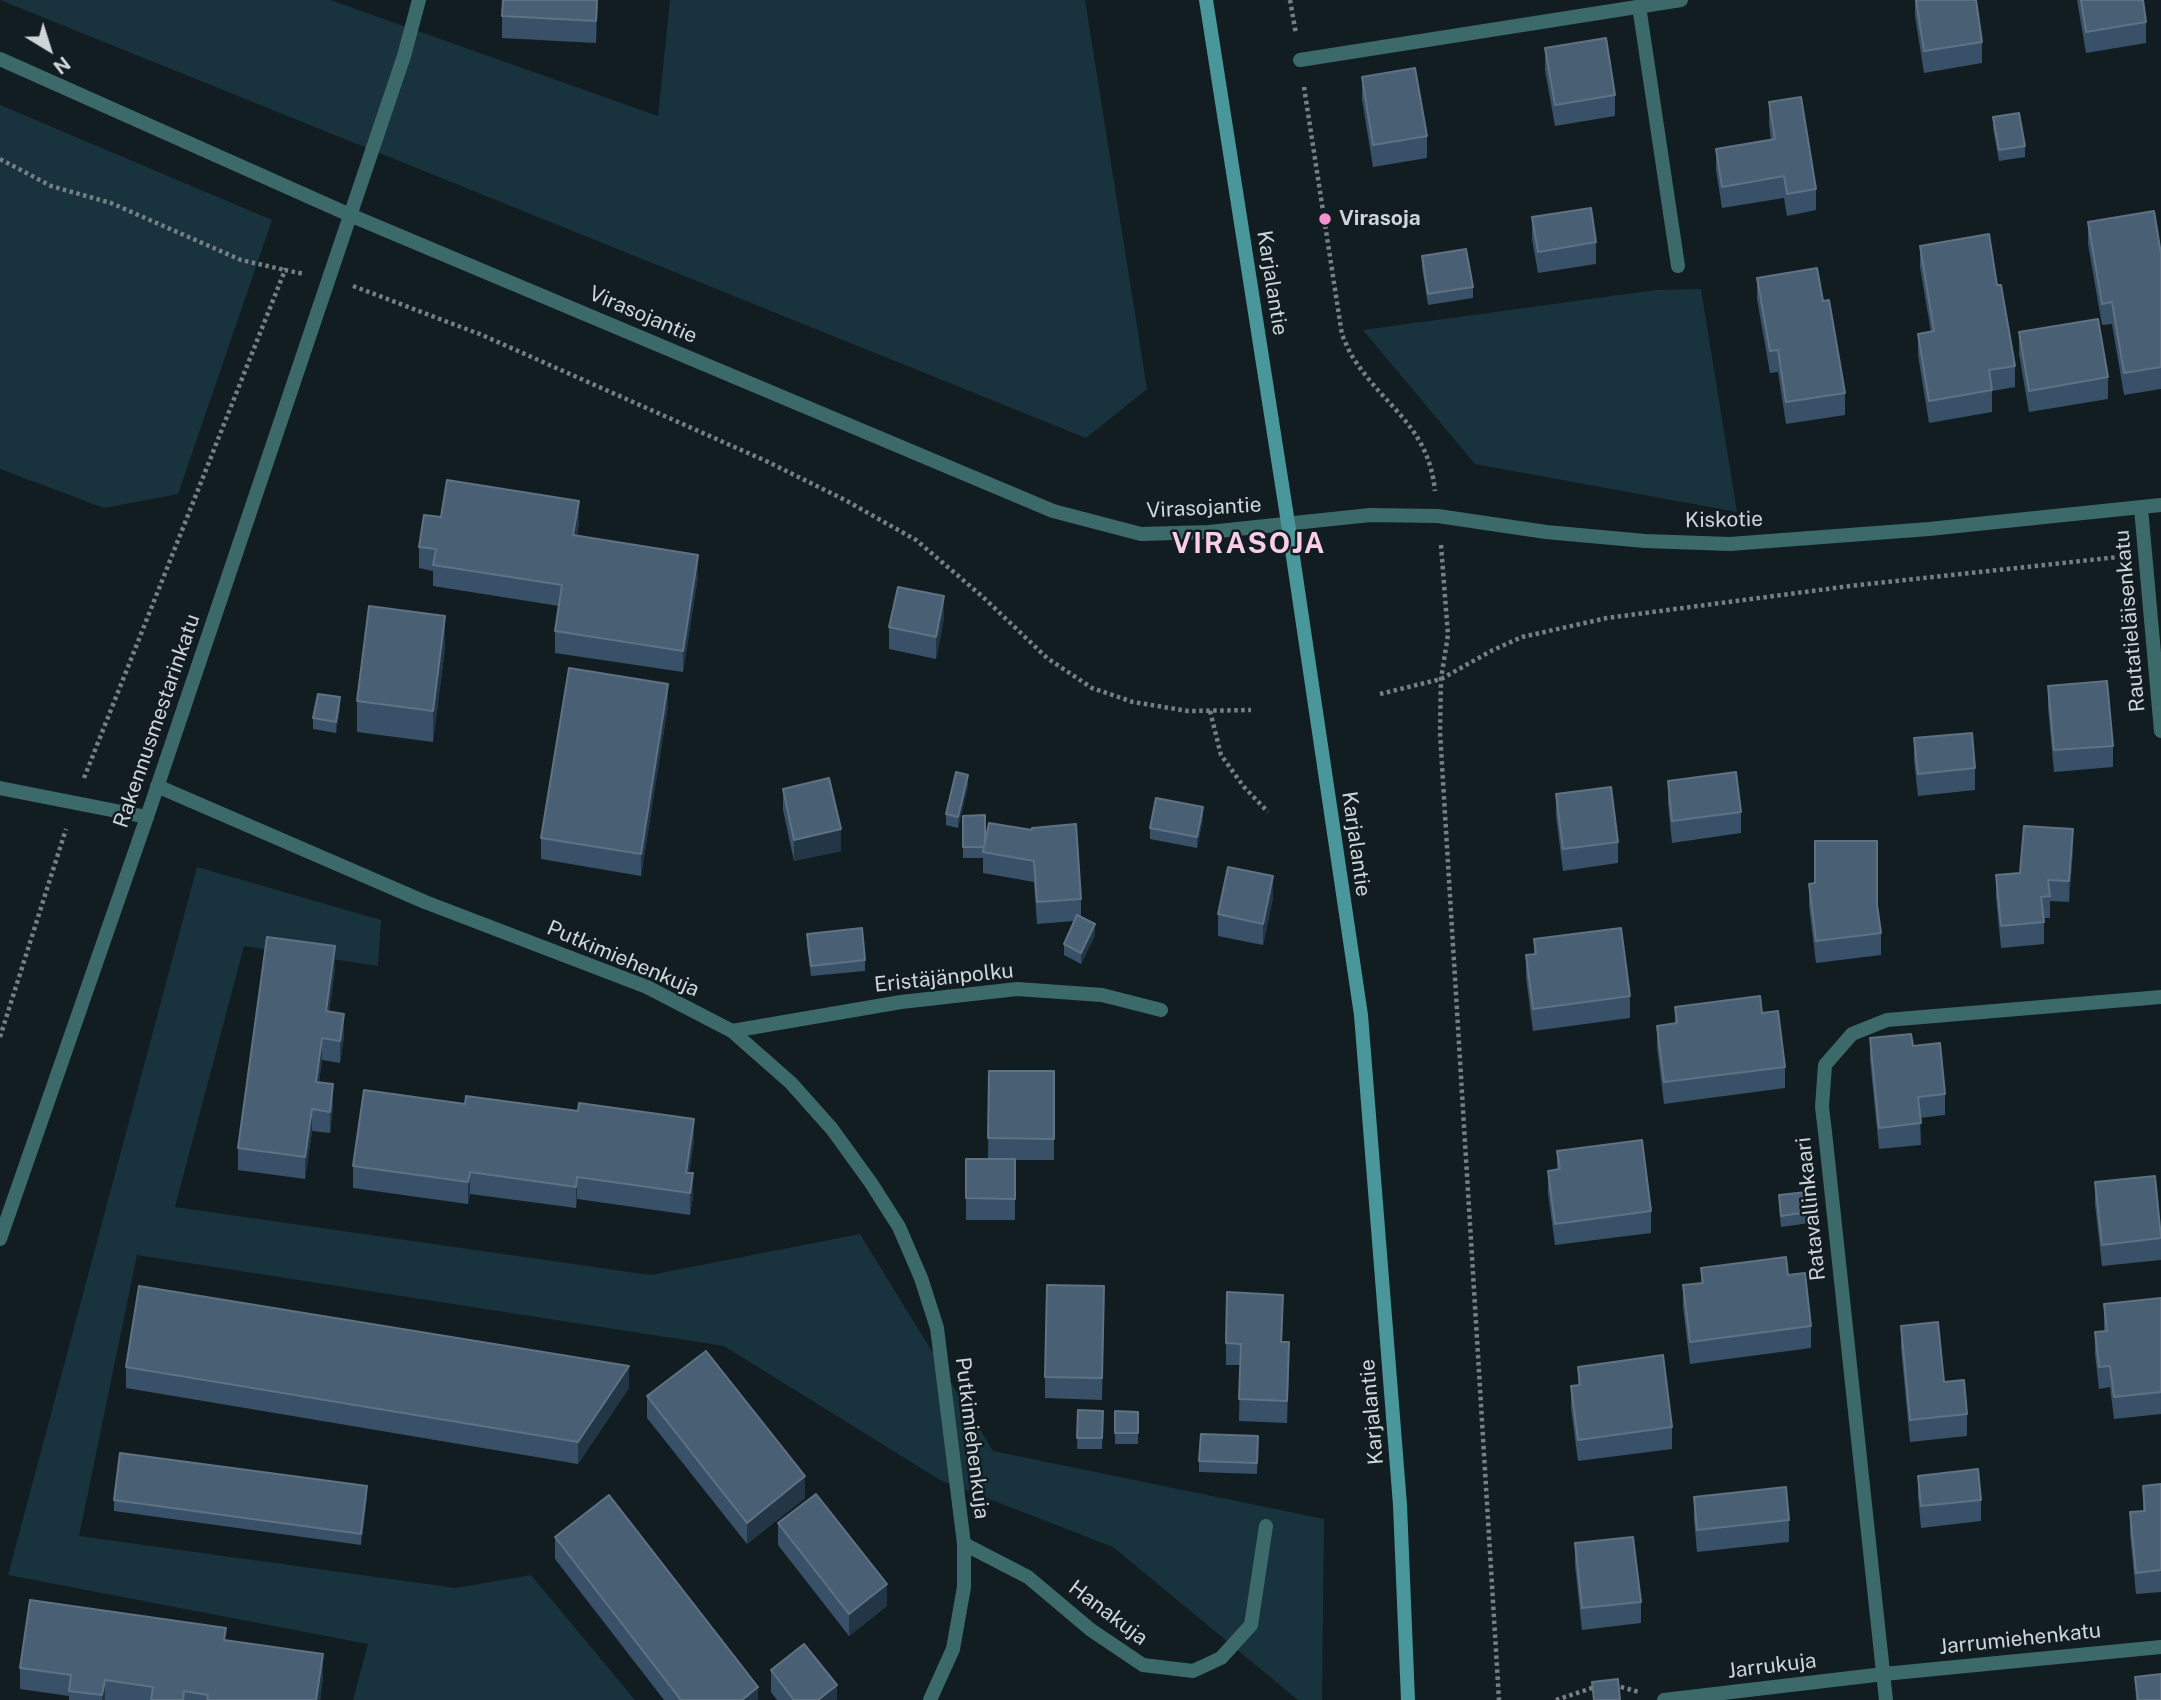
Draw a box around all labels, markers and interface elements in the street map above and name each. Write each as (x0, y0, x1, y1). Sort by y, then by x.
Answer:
north arrow (14, 14, 84, 84)
text: N (49, 52, 75, 79)
place label: Virasoja (1339, 206, 1421, 232)
marker: Virasoja (1317, 211, 1333, 227)
street label: Karjalantie (1251, 229, 1293, 337)
street label: Virasojantie (585, 281, 701, 349)
street label: Virasojantie (1146, 492, 1262, 524)
street label: Kiskotie (1685, 507, 1763, 533)
district label: VIRASOJA (1173, 527, 1325, 561)
street label: Rautatieläisenkatu (2109, 529, 2151, 713)
street label: Rakennusmestarinkatu (109, 611, 205, 831)
street label: Karjalantie (1336, 790, 1376, 898)
street label: Putkimiehenkuja (543, 916, 703, 1002)
street label: Eristäjänpolku (873, 958, 1015, 998)
street label: Ratavallinkaari (1791, 1136, 1831, 1282)
street label: Putkimiehenkuja (950, 1356, 994, 1520)
street label: Karjalantie (1355, 1358, 1389, 1466)
street label: Hanakuja (1064, 1575, 1152, 1651)
street label: Jarrumiehenkatu (1938, 1618, 2102, 1660)
street label: Jarrukuja (1726, 1648, 1818, 1684)

